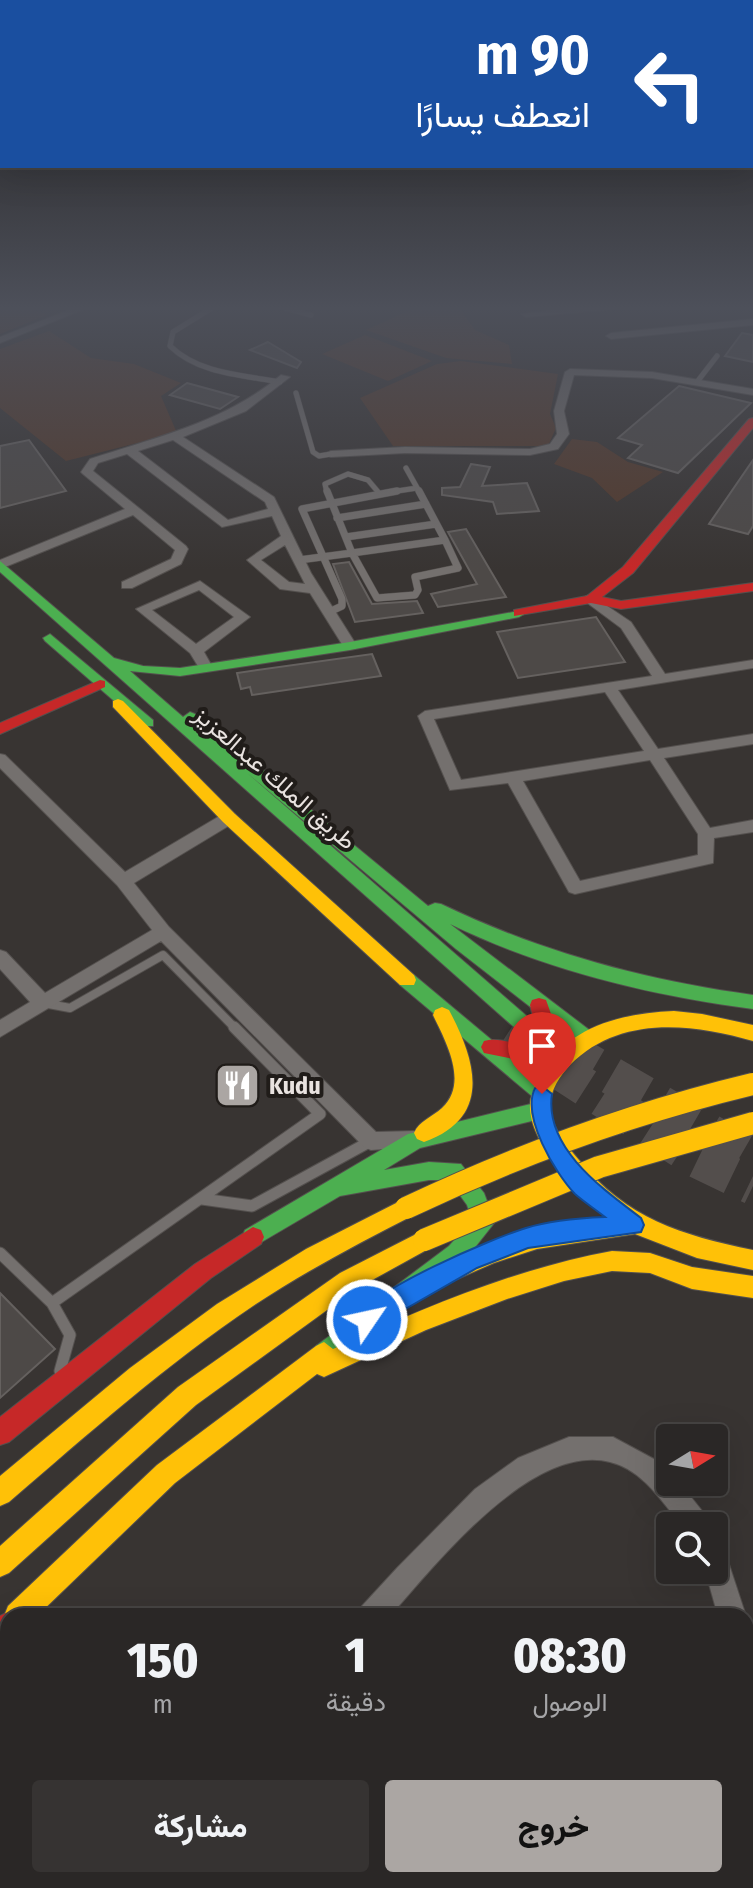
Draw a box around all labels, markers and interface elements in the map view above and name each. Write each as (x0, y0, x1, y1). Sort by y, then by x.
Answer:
text: 90 m (476, 22, 590, 89)
icon: left (618, 32, 722, 136)
text: انعطف يسارًا (415, 93, 590, 137)
street label: طريق الملك عبدالعزيز (187, 700, 361, 856)
pin (508, 1012, 576, 1094)
icon: arrive (520, 1024, 564, 1068)
restaurant icon: Kudu (214, 1062, 262, 1110)
place label: Kudu (269, 1072, 321, 1100)
position arrow (325, 1278, 409, 1362)
north arrow (656, 1424, 728, 1496)
map controls (656, 1424, 728, 1584)
button: search (656, 1512, 728, 1584)
text: 1 (345, 1627, 366, 1685)
text: 08:30 (513, 1627, 627, 1685)
text: 150 (127, 1632, 199, 1690)
text: دقيقة (326, 1687, 386, 1718)
text: الوصول (532, 1687, 607, 1718)
text: m (153, 1689, 173, 1720)
button: مشاركة (32, 1780, 369, 1872)
button: خروج (385, 1780, 722, 1872)

